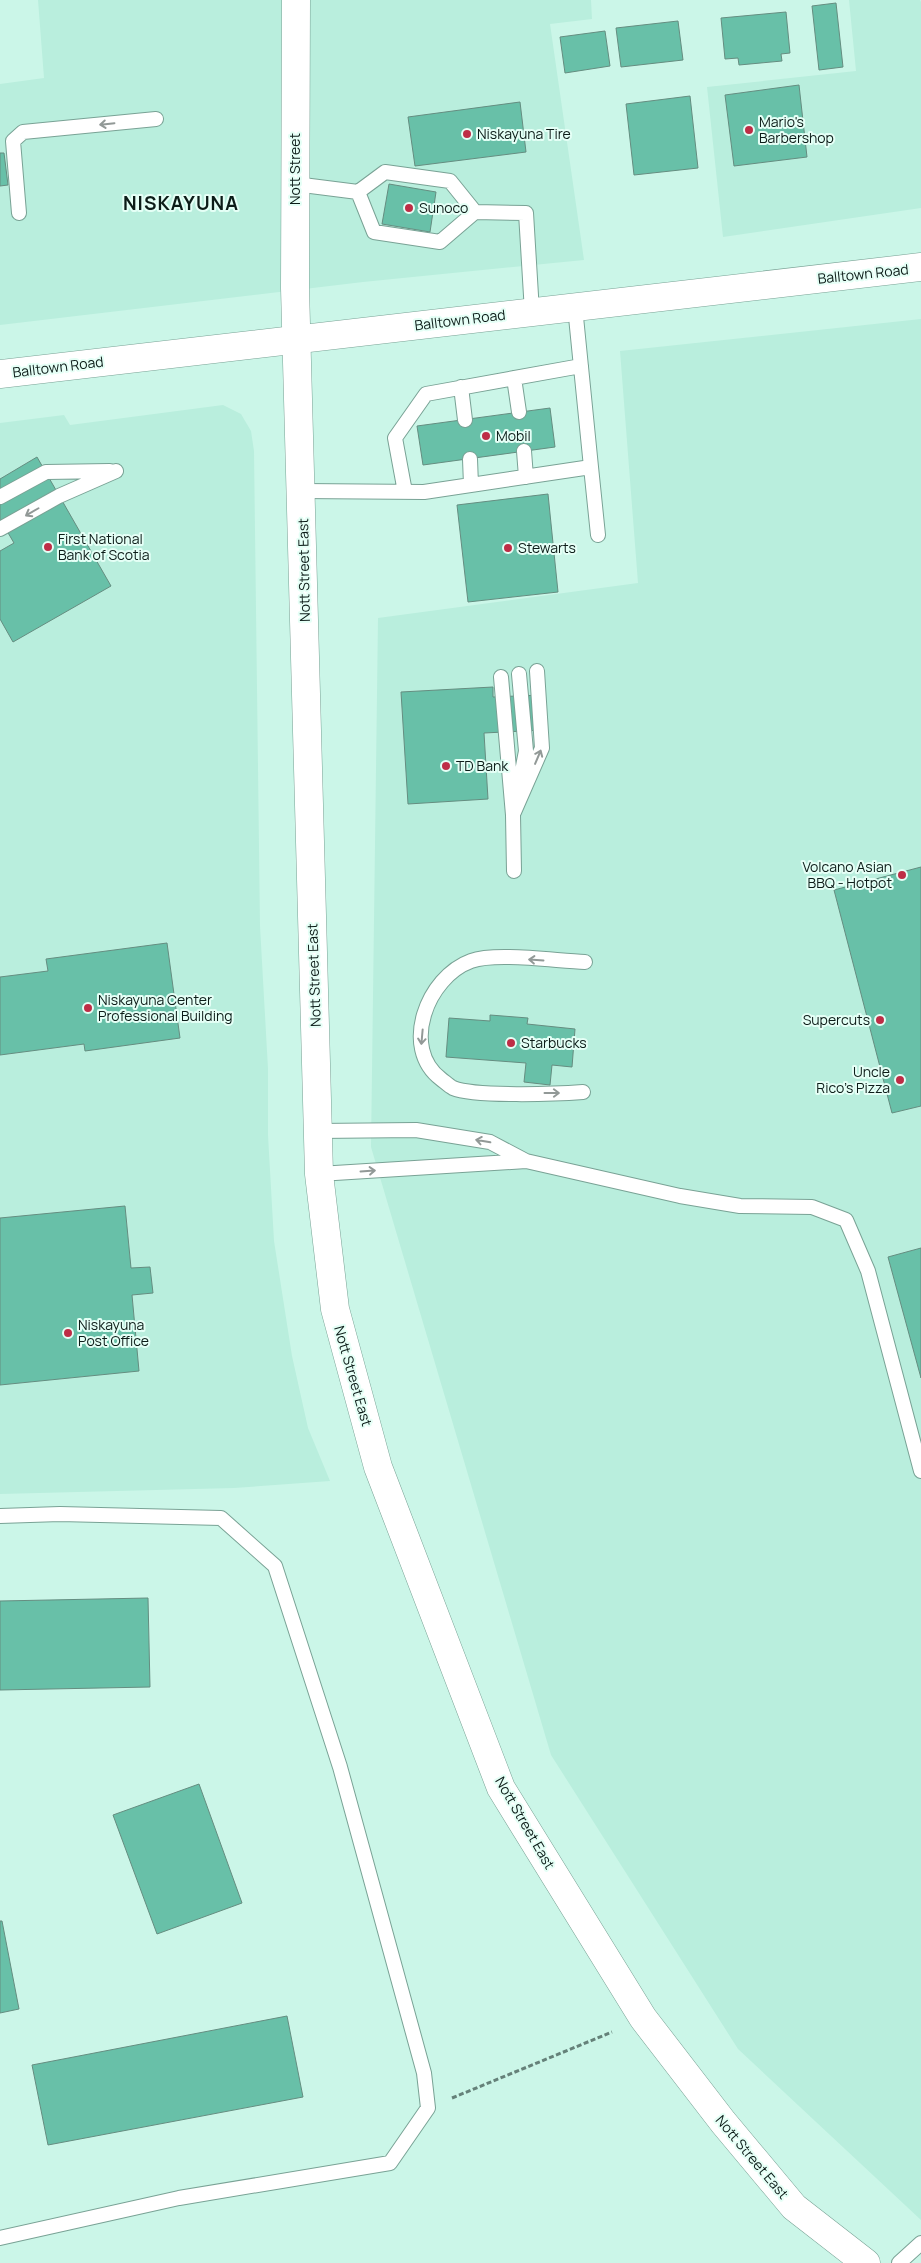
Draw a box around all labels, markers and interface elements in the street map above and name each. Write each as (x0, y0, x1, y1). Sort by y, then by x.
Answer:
place label: Mario's Barbershop (759, 112, 834, 147)
one-way arrow (100, 119, 116, 128)
place label: Niskayuna Tire (477, 124, 571, 143)
marker: Mario's Barbershop (743, 124, 755, 136)
marker: Niskayuna Tire (461, 128, 473, 140)
street label: Nott Street (285, 133, 304, 205)
district label: NISKAYUNA (123, 190, 239, 216)
place label: Sunoco (419, 198, 468, 217)
marker: Sunoco (403, 202, 415, 214)
street label: Balltown Road (817, 259, 909, 288)
street label: Balltown Road (413, 305, 506, 334)
street label: Balltown Road (11, 352, 104, 381)
place label: Mobil (496, 426, 531, 445)
marker: Mobil (480, 430, 492, 442)
one-way arrow (26, 507, 40, 517)
street label: Nott Street East (293, 518, 314, 622)
place label: First National Bank of Scotia (58, 529, 150, 564)
place label: Stewarts (518, 538, 576, 557)
marker: First National Bank of Scotia (42, 541, 54, 553)
marker: Stewarts (502, 542, 514, 554)
one-way arrow (533, 750, 543, 765)
place label: TD Bank (456, 756, 509, 775)
marker: TD Bank (440, 760, 452, 772)
place label: Volcano Asian BBQ - Hotpot (802, 857, 892, 892)
marker: Volcano Asian BBQ - Hotpot (896, 869, 908, 881)
street label: Nott Street East (302, 922, 325, 1027)
one-way arrow (528, 955, 544, 964)
place label: Niskayuna Center Professional Building (98, 990, 233, 1025)
marker: Niskayuna Center Professional Building (82, 1002, 94, 1014)
place label: Supercuts (803, 1010, 870, 1029)
marker: Supercuts (874, 1014, 886, 1026)
one-way arrow (417, 1029, 427, 1045)
place label: Starbucks (521, 1033, 587, 1052)
marker: Starbucks (505, 1037, 517, 1049)
place label: Uncle Rico's Pizza (816, 1062, 890, 1097)
marker: Uncle Rico's Pizza (894, 1074, 906, 1086)
one-way arrow (544, 1088, 560, 1098)
one-way arrow (475, 1135, 491, 1145)
one-way arrow (360, 1166, 376, 1175)
place label: Niskayuna Post Office (78, 1315, 149, 1350)
street label: Nott Street East (330, 1323, 377, 1429)
marker: Niskayuna Post Office (62, 1327, 74, 1339)
street label: Nott Street East (491, 1773, 560, 1873)
street label: Nott Street East (712, 2111, 793, 2203)

